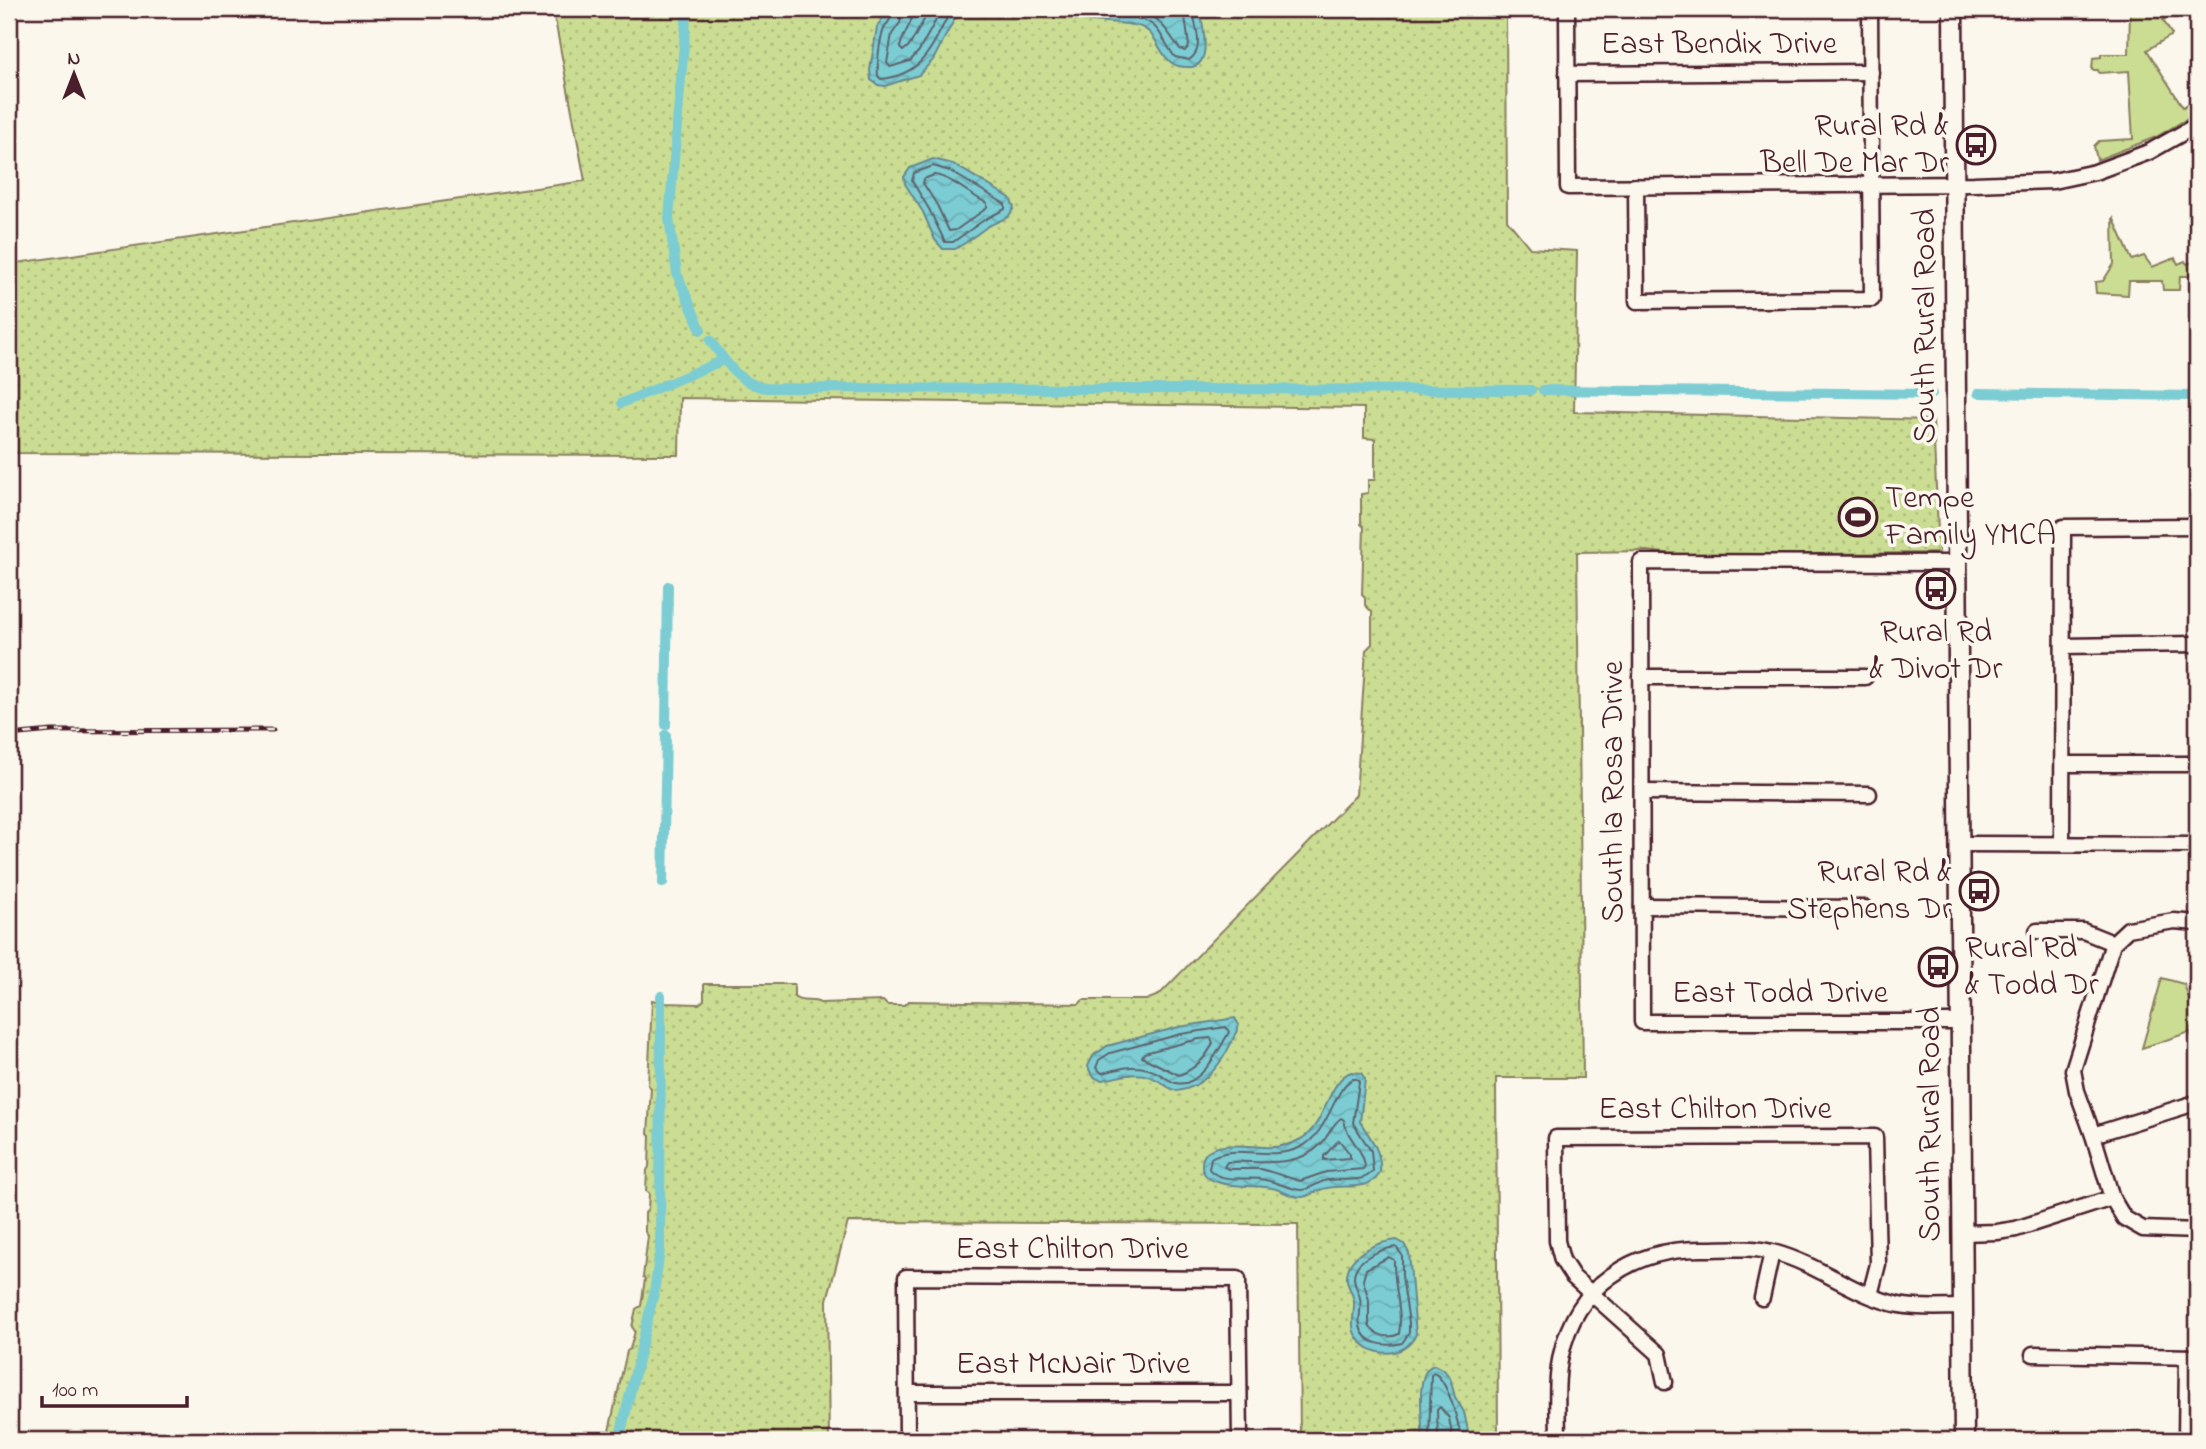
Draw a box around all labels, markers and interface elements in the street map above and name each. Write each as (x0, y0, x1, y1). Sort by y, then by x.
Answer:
street label: East Bendix Drive (1601, 22, 1838, 69)
north arrow (38, 38, 108, 108)
text: N (68, 46, 81, 73)
place label: Rural Rd & Bell De Mar Dr (1760, 104, 1949, 188)
bus stop icon: Rural Rd & Bell De Mar Dr (1955, 124, 1997, 166)
street label: South Rural Road (1903, 208, 1950, 444)
place label: Tempe Family YMCA (1884, 476, 2056, 560)
sports icon: Tempe Family YMCA (1837, 496, 1879, 538)
bus stop icon: Rural Rd & Divot Dr (1915, 568, 1957, 610)
place label: Rural Rd & Divot Dr (1869, 610, 2003, 694)
street label: South la Rosa Drive (1591, 660, 1638, 923)
place label: Rural Rd & Stephens Dr (1787, 850, 1952, 934)
bus stop icon: Rural Rd & Stephens Dr (1958, 870, 2000, 912)
place label: Rural Rd & Todd Dr (1965, 926, 2099, 1010)
bus stop icon: Rural Rd & Todd Dr (1917, 946, 1959, 988)
street label: East Todd Drive (1672, 971, 1889, 1018)
street label: South Rural Road (1908, 1006, 1955, 1242)
street label: East Chilton Drive (1598, 1087, 1832, 1134)
street label: East Chilton Drive (955, 1227, 1189, 1274)
street label: East McNair Drive (956, 1342, 1191, 1389)
scale bar (42, 1365, 187, 1409)
text: 100 m (52, 1376, 98, 1406)

